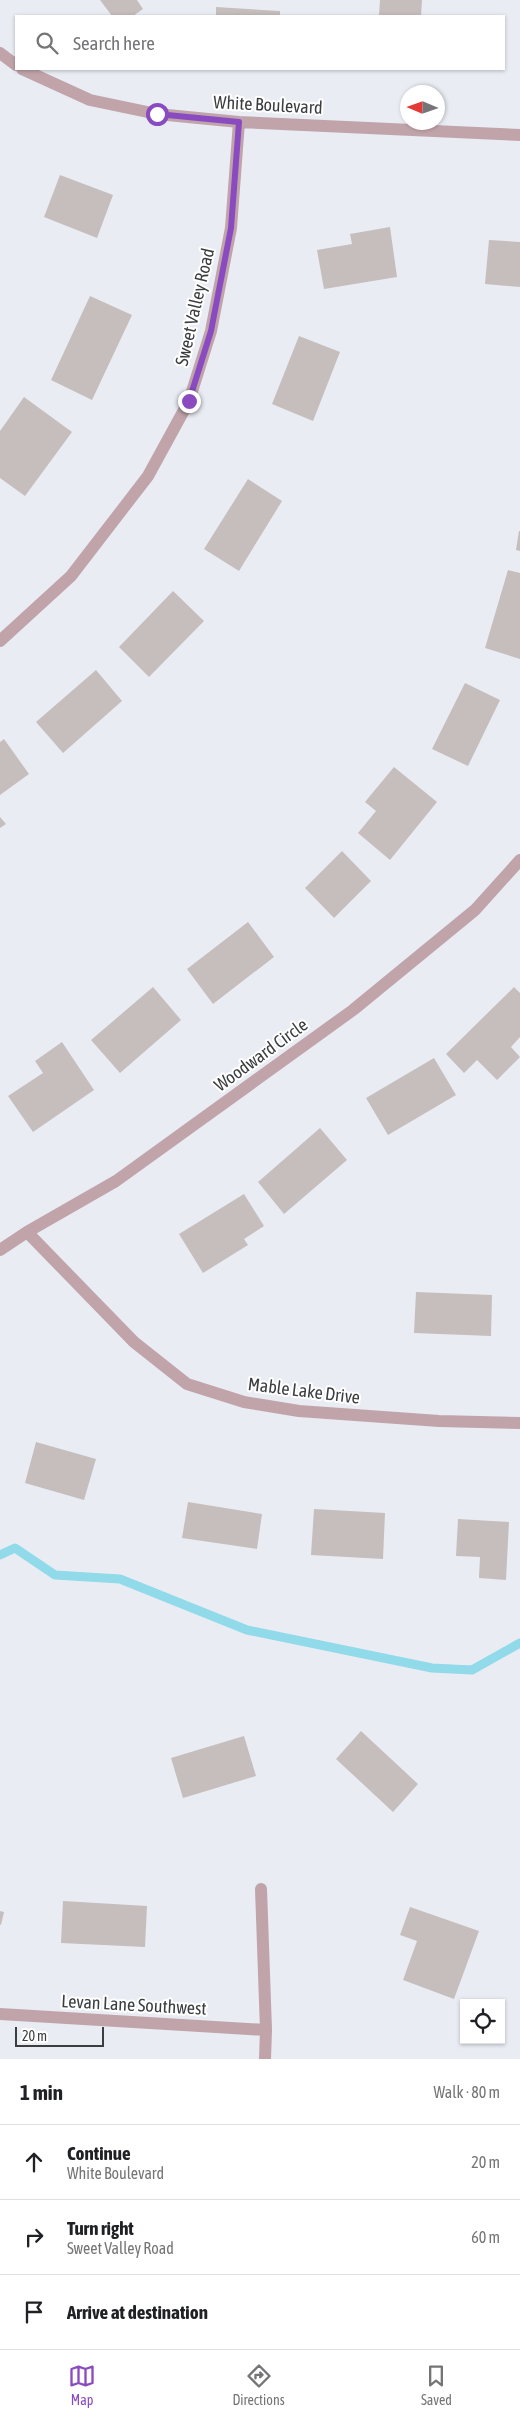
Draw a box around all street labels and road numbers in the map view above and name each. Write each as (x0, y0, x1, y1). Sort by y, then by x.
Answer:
street label: White Boulevard (213, 91, 323, 118)
street label: Sweet Valley Road (171, 246, 218, 368)
street label: Woodward Circle (210, 1014, 311, 1095)
street label: Mable Lake Drive (247, 1373, 361, 1408)
street label: Levan Lane Southwest (61, 1990, 207, 2019)

